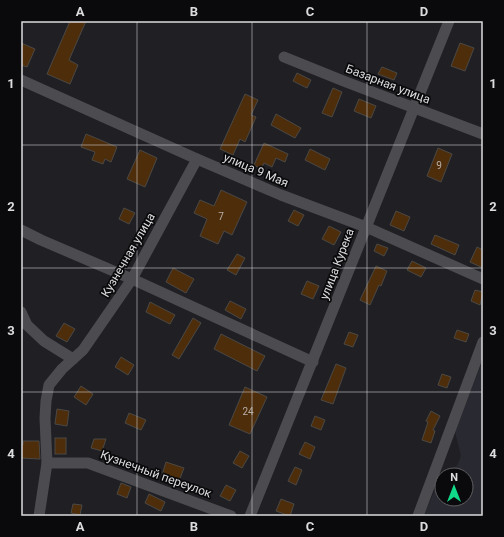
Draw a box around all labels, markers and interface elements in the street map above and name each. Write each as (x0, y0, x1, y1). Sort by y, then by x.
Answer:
text: A (76, 4, 85, 19)
text: B (190, 4, 198, 19)
text: C (306, 4, 315, 19)
text: D (420, 4, 428, 19)
street label: Базарная улица (344, 61, 432, 107)
text: 1 (7, 76, 15, 91)
text: 1 (489, 76, 497, 91)
street label: улица 9 Мая (221, 150, 291, 190)
house number: 9 (436, 160, 442, 171)
text: 2 (7, 199, 15, 214)
text: 2 (489, 199, 497, 214)
street label: Кузнечная улица (98, 210, 158, 300)
house number: 7 (218, 211, 224, 222)
street label: улица Курека (317, 226, 357, 302)
text: 3 (7, 323, 15, 338)
text: 3 (489, 323, 497, 338)
house number: 24 (242, 406, 254, 417)
text: 4 (7, 446, 15, 461)
text: 4 (489, 446, 497, 461)
street label: Кузнечный переулок (99, 447, 214, 501)
north arrow (434, 467, 474, 507)
text: N (450, 471, 458, 484)
text: A (76, 519, 85, 534)
text: B (190, 519, 198, 534)
text: C (306, 519, 315, 534)
text: D (420, 519, 428, 534)

